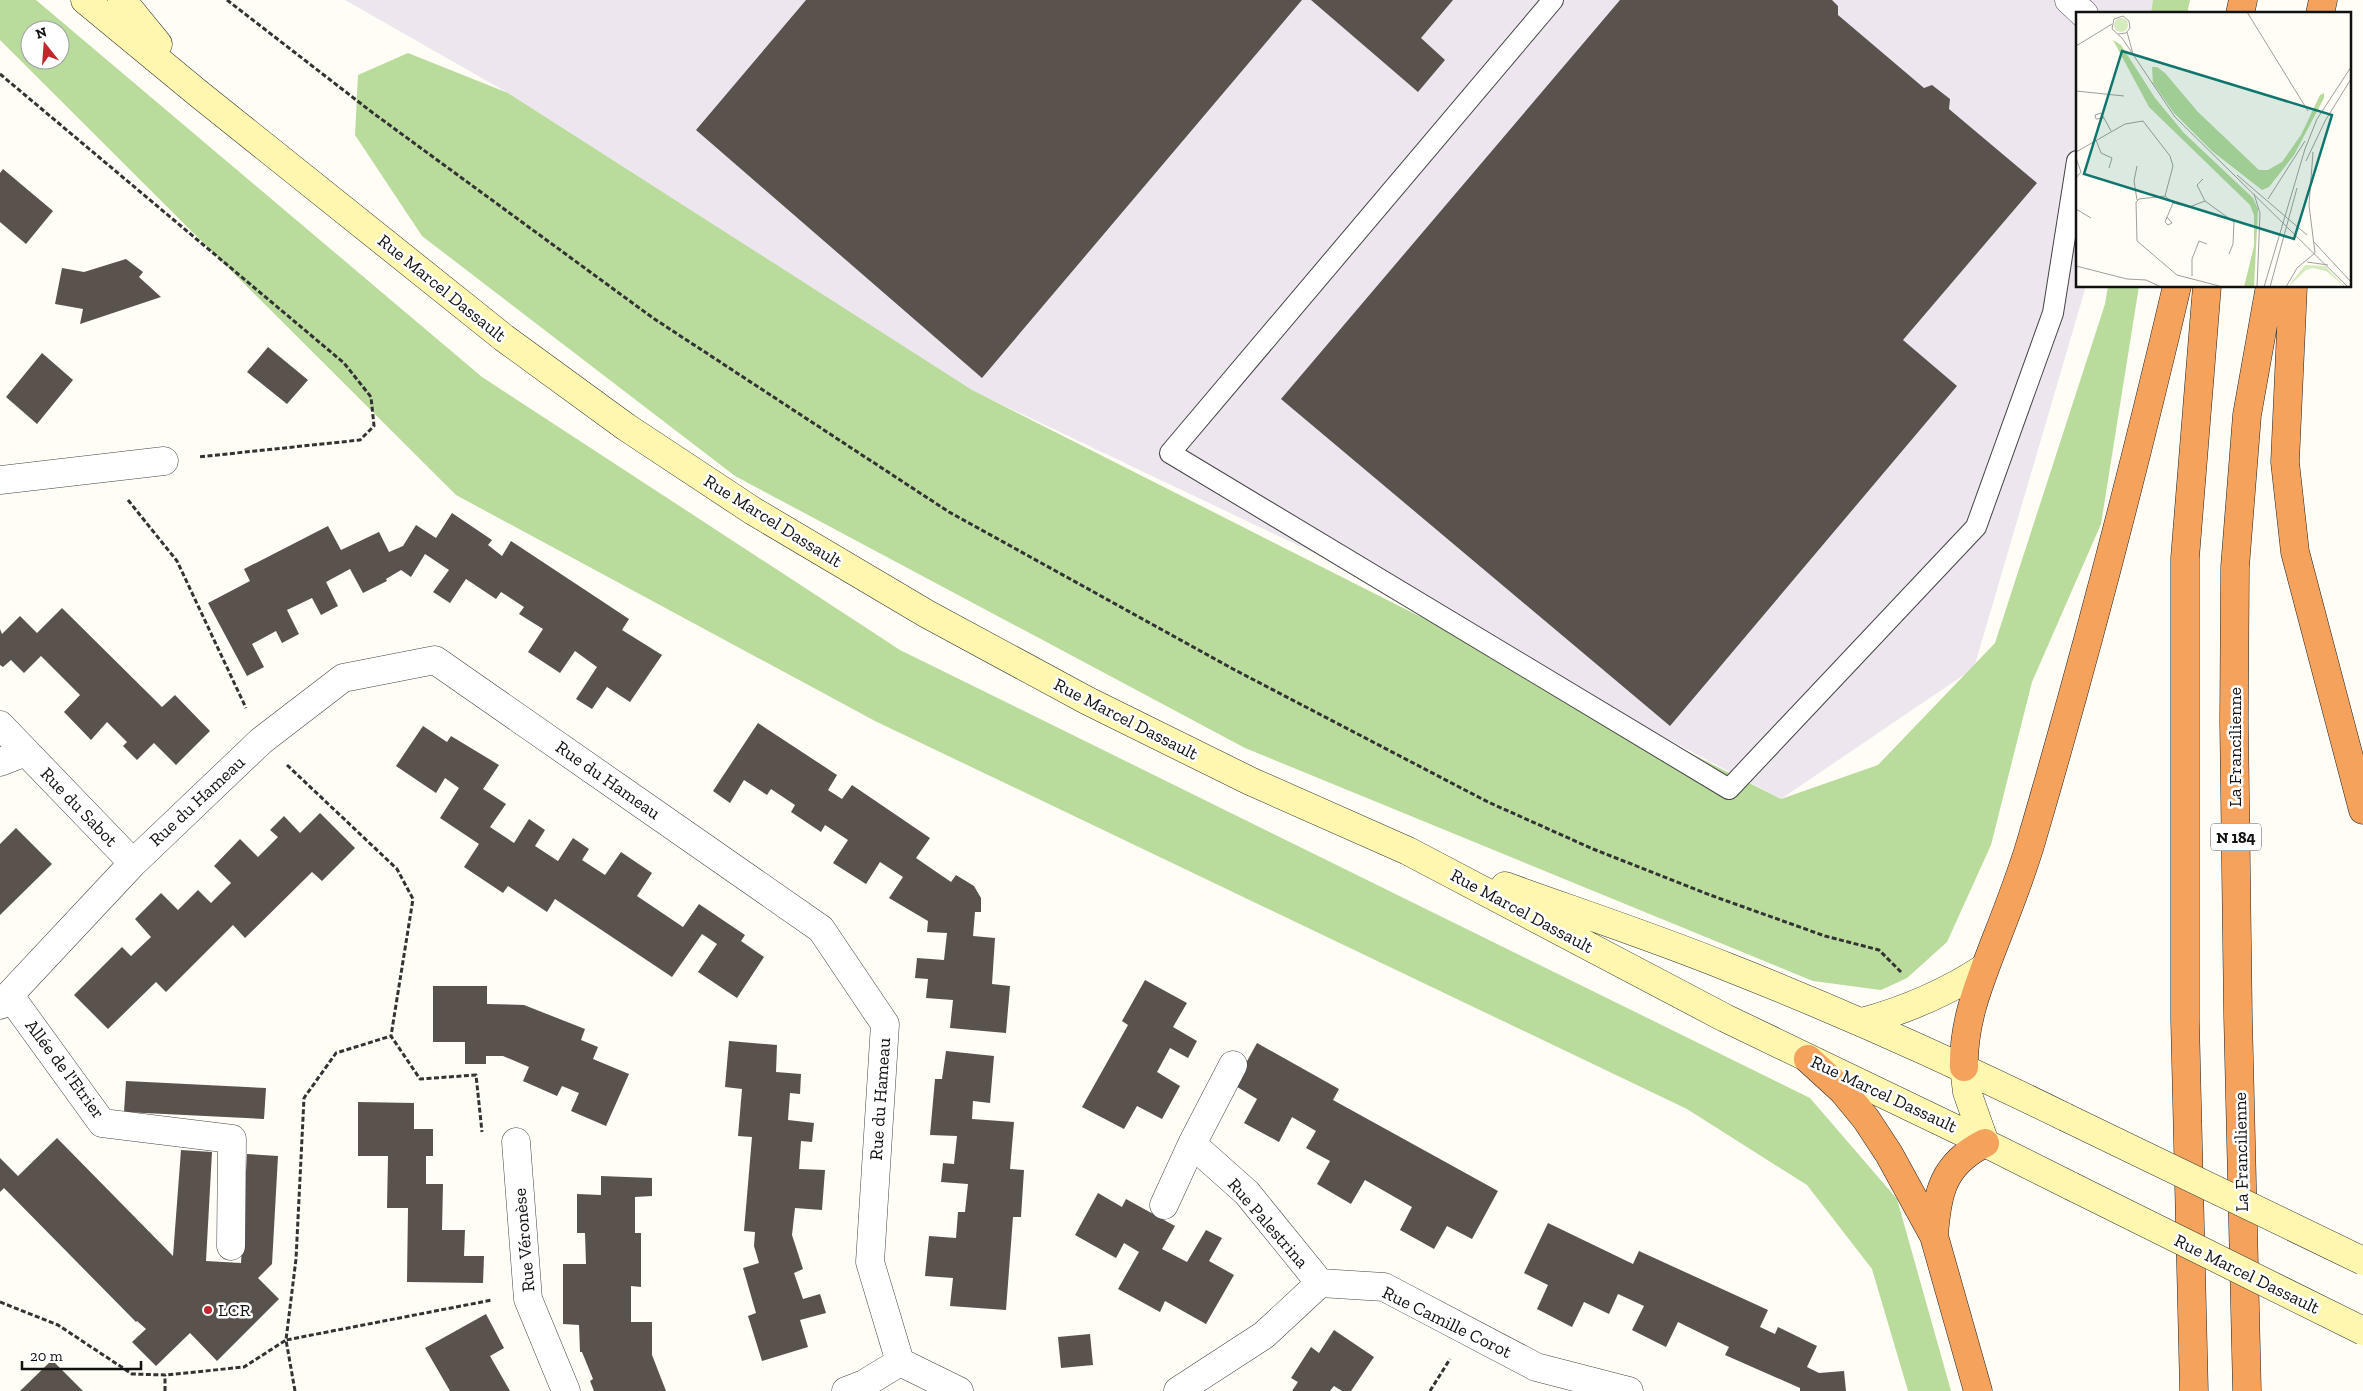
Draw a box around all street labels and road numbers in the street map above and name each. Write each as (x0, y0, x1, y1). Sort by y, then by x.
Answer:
street label: Rue Marcel Dassault (373, 230, 511, 347)
street label: Rue Marcel Dassault (700, 470, 846, 573)
street label: Rue Marcel Dassault (1050, 673, 1202, 765)
street label: La Francilienne (2224, 687, 2246, 807)
street label: Rue du Hameau (551, 736, 665, 824)
street label: Rue du Hameau (145, 751, 249, 851)
street label: Rue du Sabot (36, 763, 122, 851)
road number: N 184 (2211, 824, 2261, 850)
street label: Rue Marcel Dassault (1447, 864, 1597, 958)
street label: Allée de l'Etrier (21, 1015, 109, 1123)
street label: Rue du Hameau (865, 1037, 895, 1161)
street label: Rue Marcel Dassault (1807, 1051, 1961, 1138)
street label: La Francilienne (2229, 1092, 2253, 1212)
street label: Rue Palestrina (1223, 1173, 1313, 1273)
street label: Rue Véronèse (509, 1187, 539, 1293)
street label: Rue Marcel Dassault (2171, 1229, 2323, 1319)
street label: Rue Camille Corot (1379, 1281, 1516, 1363)

